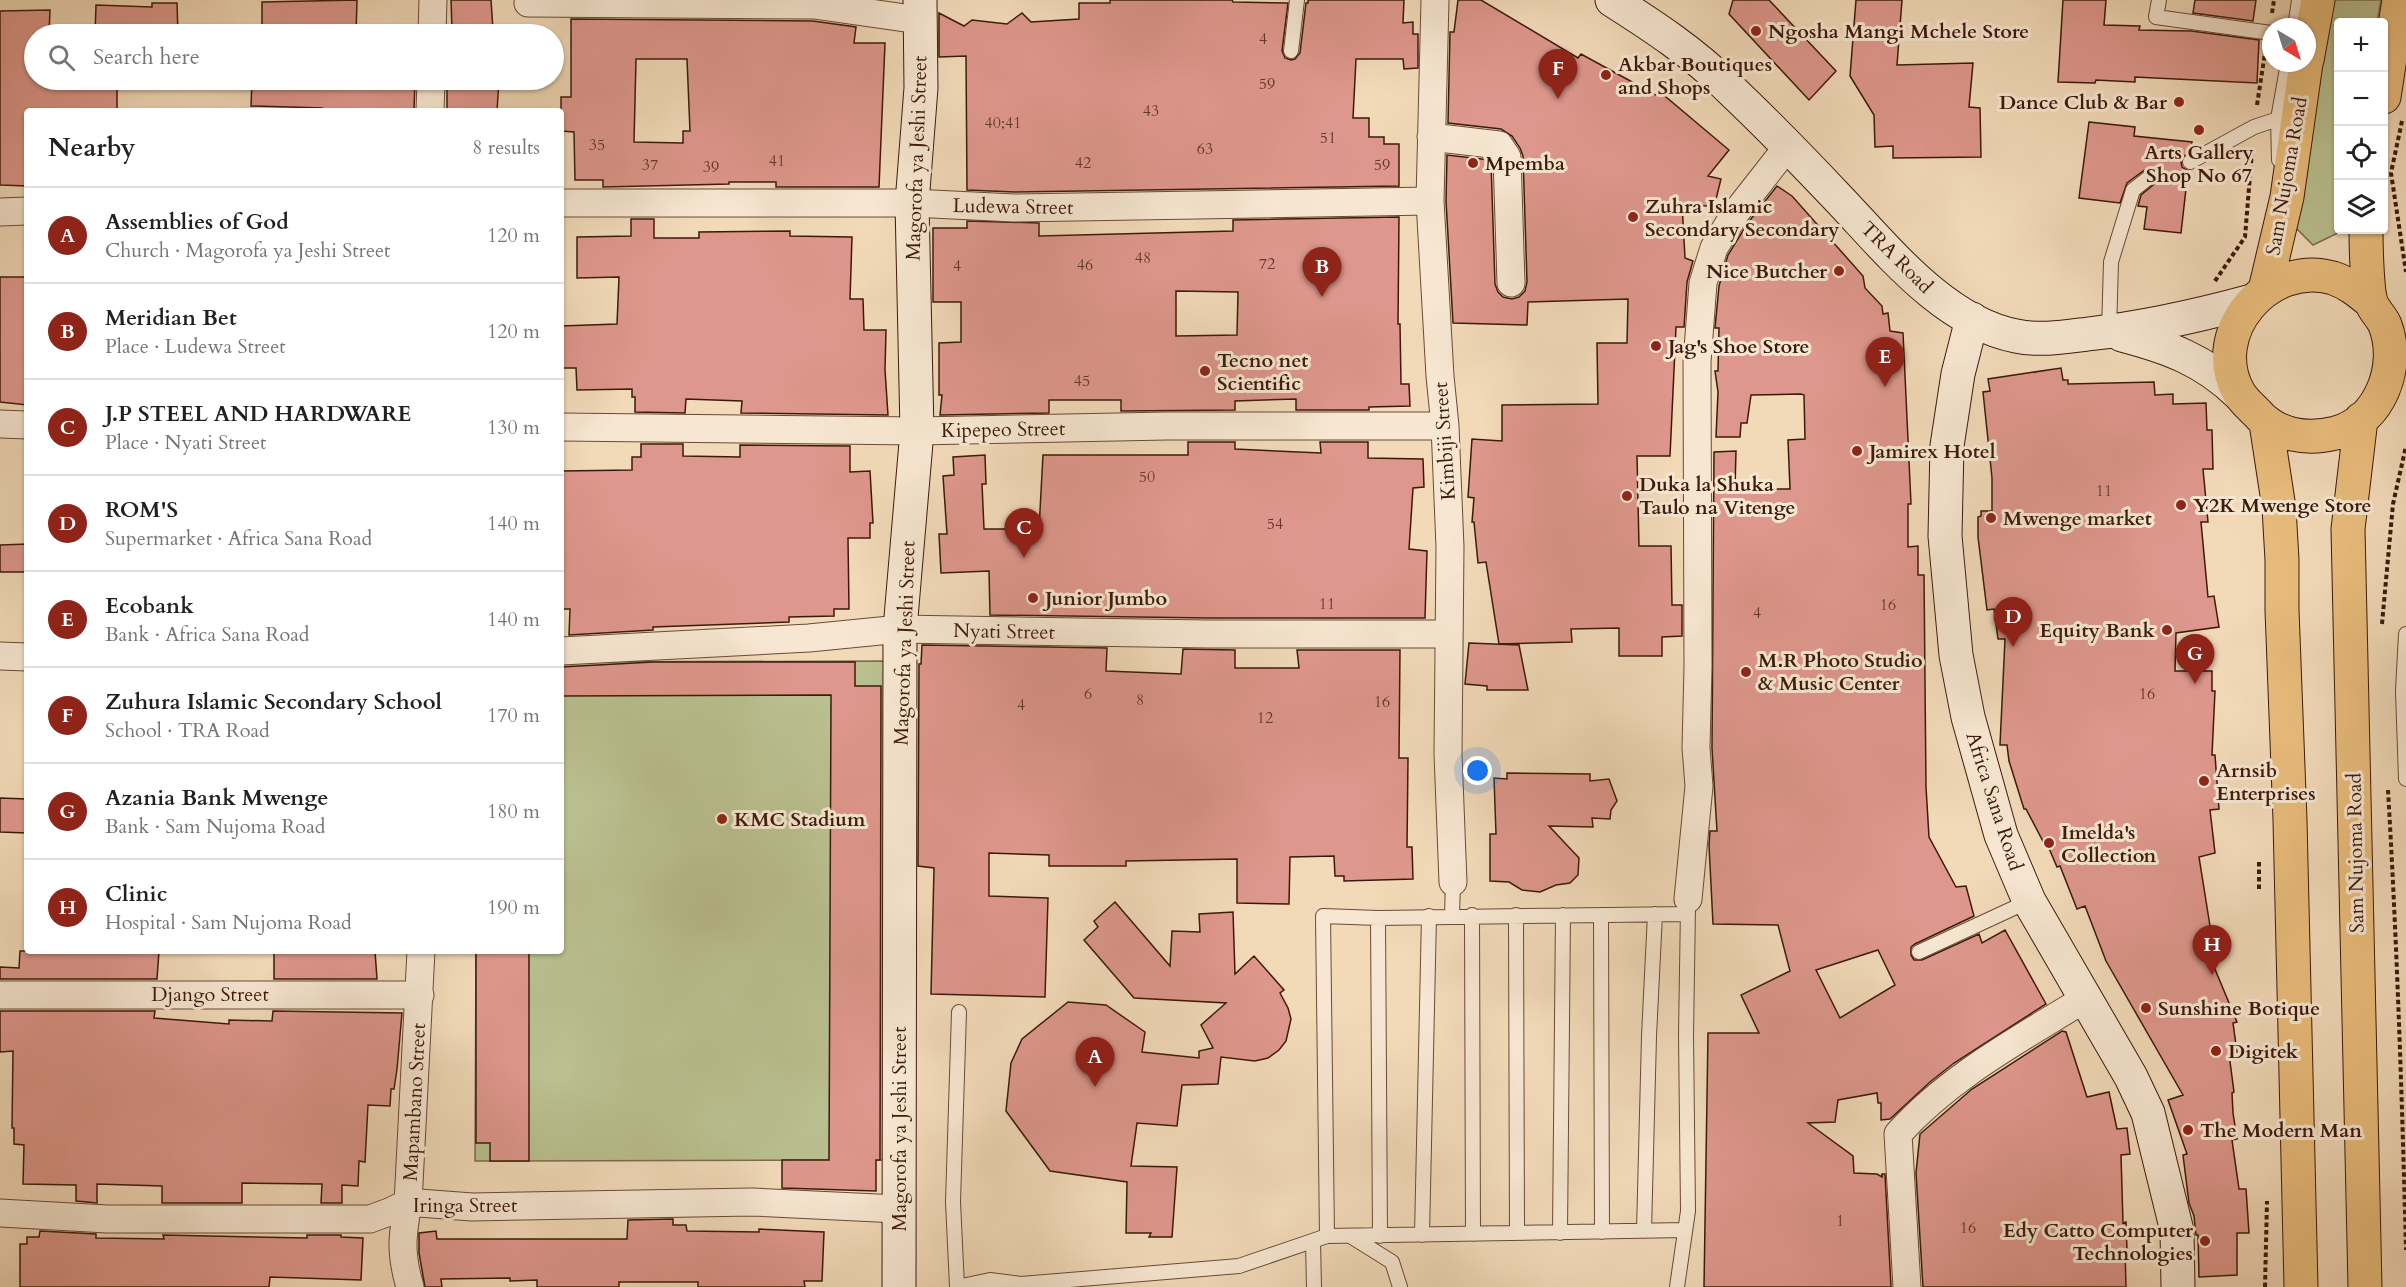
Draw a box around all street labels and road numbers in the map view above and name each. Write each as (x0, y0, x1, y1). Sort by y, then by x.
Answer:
street label: Magorofa ya Jeshi Street (899, 54, 934, 261)
street label: Sam Nujoma Road (2259, 94, 2314, 257)
street label: Ludewa Street (952, 192, 1074, 221)
street label: TRA Road (1855, 215, 1939, 300)
street label: Kimbiji Street (1427, 380, 1462, 501)
street label: Kipepeo Street (941, 415, 1066, 444)
street label: Magorofa ya Jeshi Street (887, 539, 922, 746)
street label: Nyati Street (953, 617, 1056, 646)
street label: Africa Sana Road (1959, 728, 2030, 874)
street label: Sam Nujoma Road (2341, 772, 2370, 933)
street label: Django Street (151, 981, 269, 1008)
street label: Mapambano Street (397, 1021, 432, 1182)
street label: Magorofa ya Jeshi Street (886, 1026, 913, 1231)
street label: Iringa Street (413, 1192, 518, 1219)

